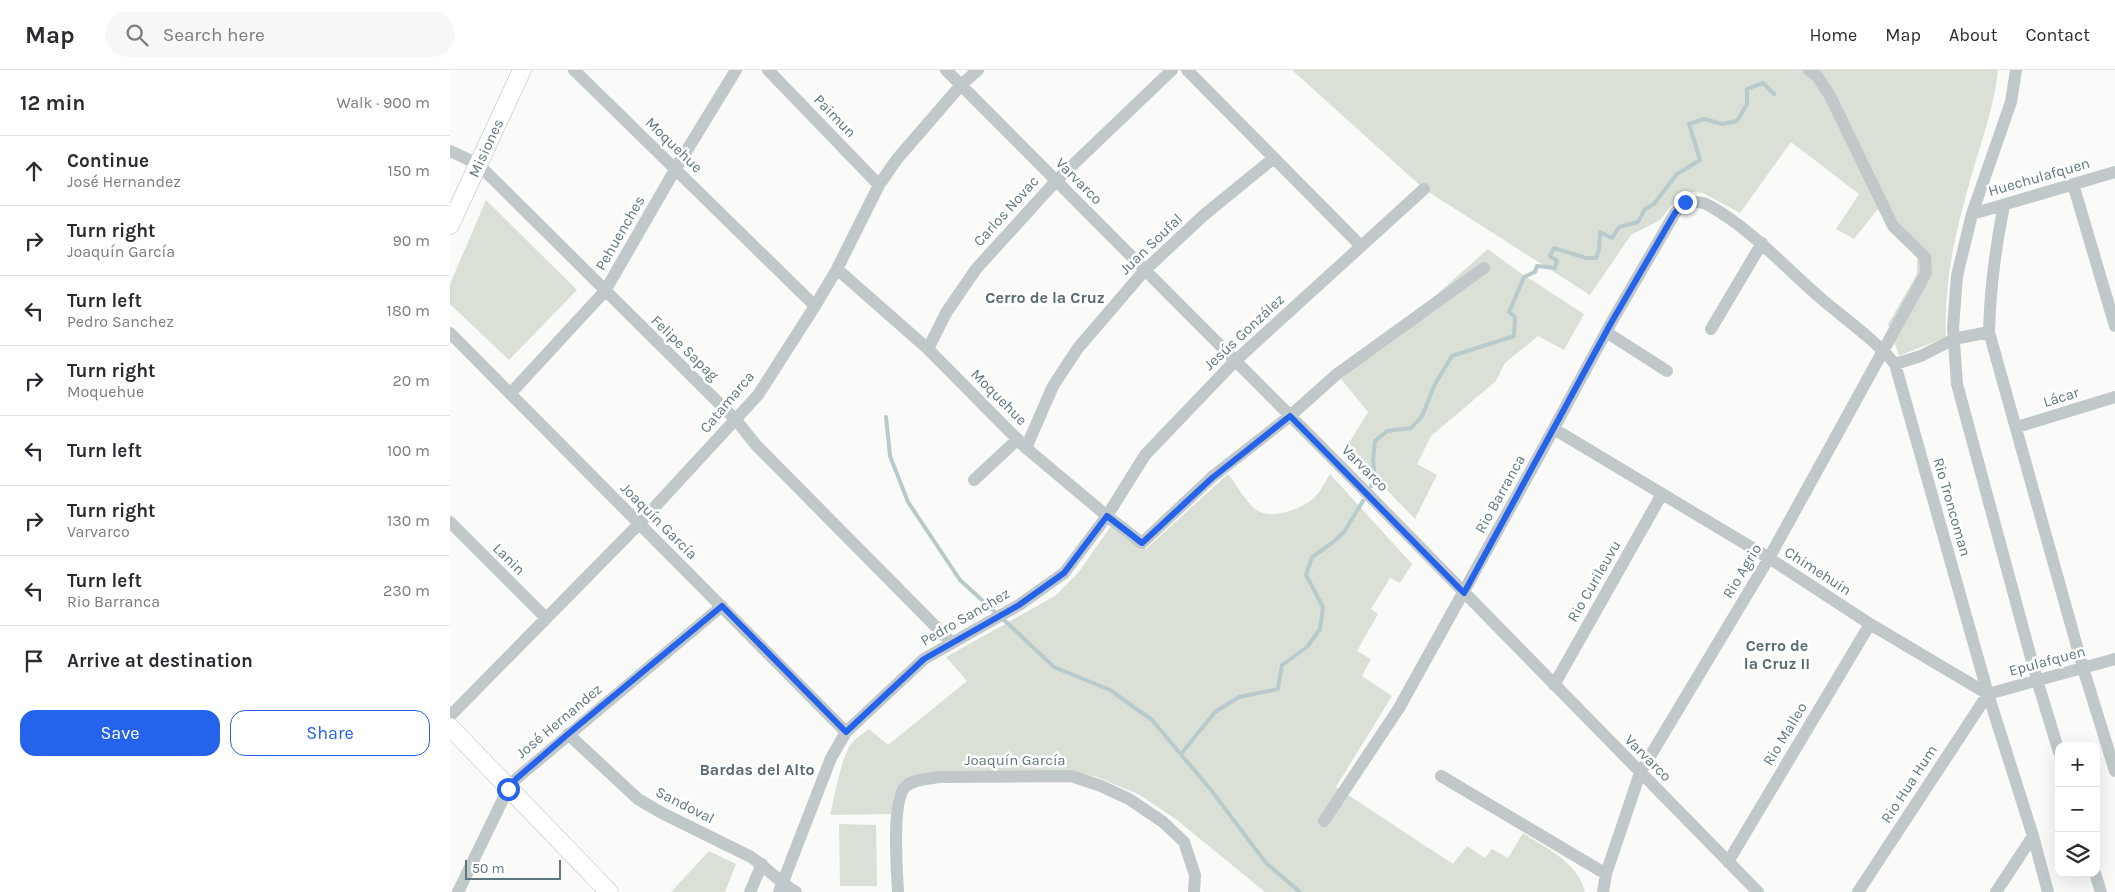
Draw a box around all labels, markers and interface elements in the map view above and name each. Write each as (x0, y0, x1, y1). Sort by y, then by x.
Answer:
search box (105, 12, 455, 57)
text: Map (25, 21, 75, 49)
icon: search (123, 21, 151, 49)
text: Search here (163, 24, 265, 46)
text: Home (1809, 24, 1857, 46)
text: Map (1885, 24, 1921, 46)
text: About (1949, 24, 1998, 46)
text: Contact (2026, 24, 2090, 46)
text: 12 min (20, 91, 85, 115)
street label: Paimun (810, 91, 860, 141)
text: Walk · 900 m (336, 93, 430, 112)
street label: Moquehue (642, 113, 706, 177)
street label: Misiones (465, 116, 507, 180)
text: Continue (67, 150, 149, 172)
street label: Varvarco (1052, 154, 1106, 208)
street label: Huechulafquen (1986, 154, 2092, 200)
icon: ahead (20, 157, 48, 185)
text: 150 m (387, 161, 430, 180)
text: José Hernandez (67, 172, 181, 191)
street label: Carlos Novac (970, 172, 1042, 250)
route end (1674, 191, 1697, 214)
street label: Pehuenches (591, 192, 649, 274)
street label: Juan Soufal (1116, 210, 1186, 278)
text: Turn right (67, 220, 156, 242)
icon: right (20, 227, 48, 255)
text: 90 m (392, 231, 430, 250)
text: Joaquín García (67, 242, 175, 261)
district label: Cerro de la Cruz (985, 288, 1105, 307)
text: Turn left (67, 290, 142, 312)
street label: Jesús González (1200, 290, 1288, 374)
icon: left (20, 297, 48, 325)
text: 180 m (387, 301, 430, 320)
street label: Felipe Sapag (648, 311, 723, 385)
text: Pedro Sanchez (67, 312, 174, 331)
text: Turn right (67, 360, 156, 382)
street label: Moquehue (967, 365, 1031, 429)
icon: right (20, 367, 48, 395)
street label: Catamarca (696, 367, 758, 437)
text: 20 m (392, 371, 430, 390)
text: Moquehue (67, 382, 144, 401)
street label: Lácar (2041, 383, 2082, 411)
icon: left (20, 437, 48, 465)
text: Turn left (67, 440, 142, 462)
text: 100 m (387, 441, 430, 460)
street label: Varvarco (1338, 441, 1392, 495)
street label: Rio Barranca (1471, 452, 1529, 536)
street label: Rio Troncoman (1929, 456, 1975, 558)
street label: Joaquín García (617, 479, 701, 563)
text: Turn right (67, 500, 156, 522)
icon: right (20, 507, 48, 535)
text: 130 m (387, 511, 430, 530)
text: Varvarco (67, 522, 130, 541)
street label: Rio Curileuvu (1563, 537, 1625, 625)
street label: Lanin (489, 539, 529, 579)
street label: Rio Agrio (1719, 540, 1765, 602)
street label: Chimehuin (1781, 543, 1855, 599)
text: Turn left (67, 570, 142, 592)
icon: left (20, 577, 48, 605)
text: 230 m (383, 581, 430, 600)
street label: Pedro Sanchez (917, 584, 1013, 650)
text: Rio Barranca (67, 592, 160, 611)
district label: Cerro de la Cruz II (1744, 636, 1810, 673)
street label: Epulafquen (2007, 642, 2087, 680)
icon: arrive (20, 647, 48, 675)
text: Arrive at destination (67, 650, 253, 672)
street label: José Hernandez (512, 680, 606, 762)
street label: Rio Malleo (1759, 699, 1811, 769)
button: Save (20, 710, 220, 756)
button: Share (230, 710, 430, 756)
street label: Varvarco (1621, 731, 1675, 785)
street label: Rio Hua Hum (1877, 742, 1941, 826)
map controls (2055, 742, 2100, 877)
button: + (2055, 742, 2100, 787)
street label: Joaquín García (964, 751, 1066, 769)
district label: Bardas del Alto (699, 760, 815, 779)
route start (497, 778, 520, 801)
street label: Sandoval (653, 783, 717, 827)
button: − (2055, 787, 2100, 832)
button: layers (2055, 832, 2100, 877)
scale bar (465, 857, 561, 880)
text: 50 m (472, 860, 505, 877)

